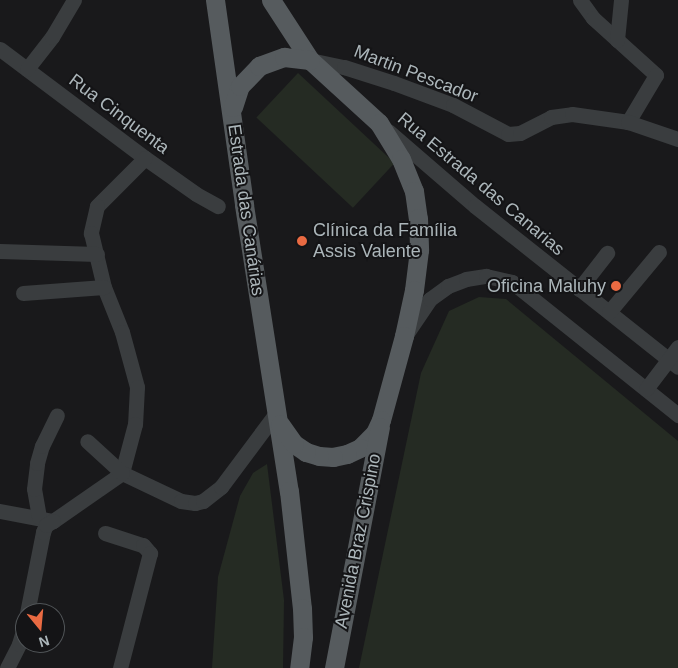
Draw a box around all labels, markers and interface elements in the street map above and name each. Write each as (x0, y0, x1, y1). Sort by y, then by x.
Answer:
street label: Martin Pescador (351, 40, 481, 108)
street label: Rua Cinquenta (65, 69, 173, 159)
street label: Rua Estrada das Canarias (393, 108, 569, 260)
street label: Estrada das Canárias (223, 123, 269, 297)
place label: Clínica da Família Assis Valente (313, 220, 457, 262)
marker: Clínica da Família Assis Valente (295, 234, 309, 248)
place label: Oficina Maluhy (487, 275, 606, 297)
marker: Oficina Maluhy (610, 280, 622, 292)
street label: Avenida Braz Crispino (330, 452, 386, 630)
north arrow (15, 603, 65, 653)
text: N (37, 632, 51, 651)

